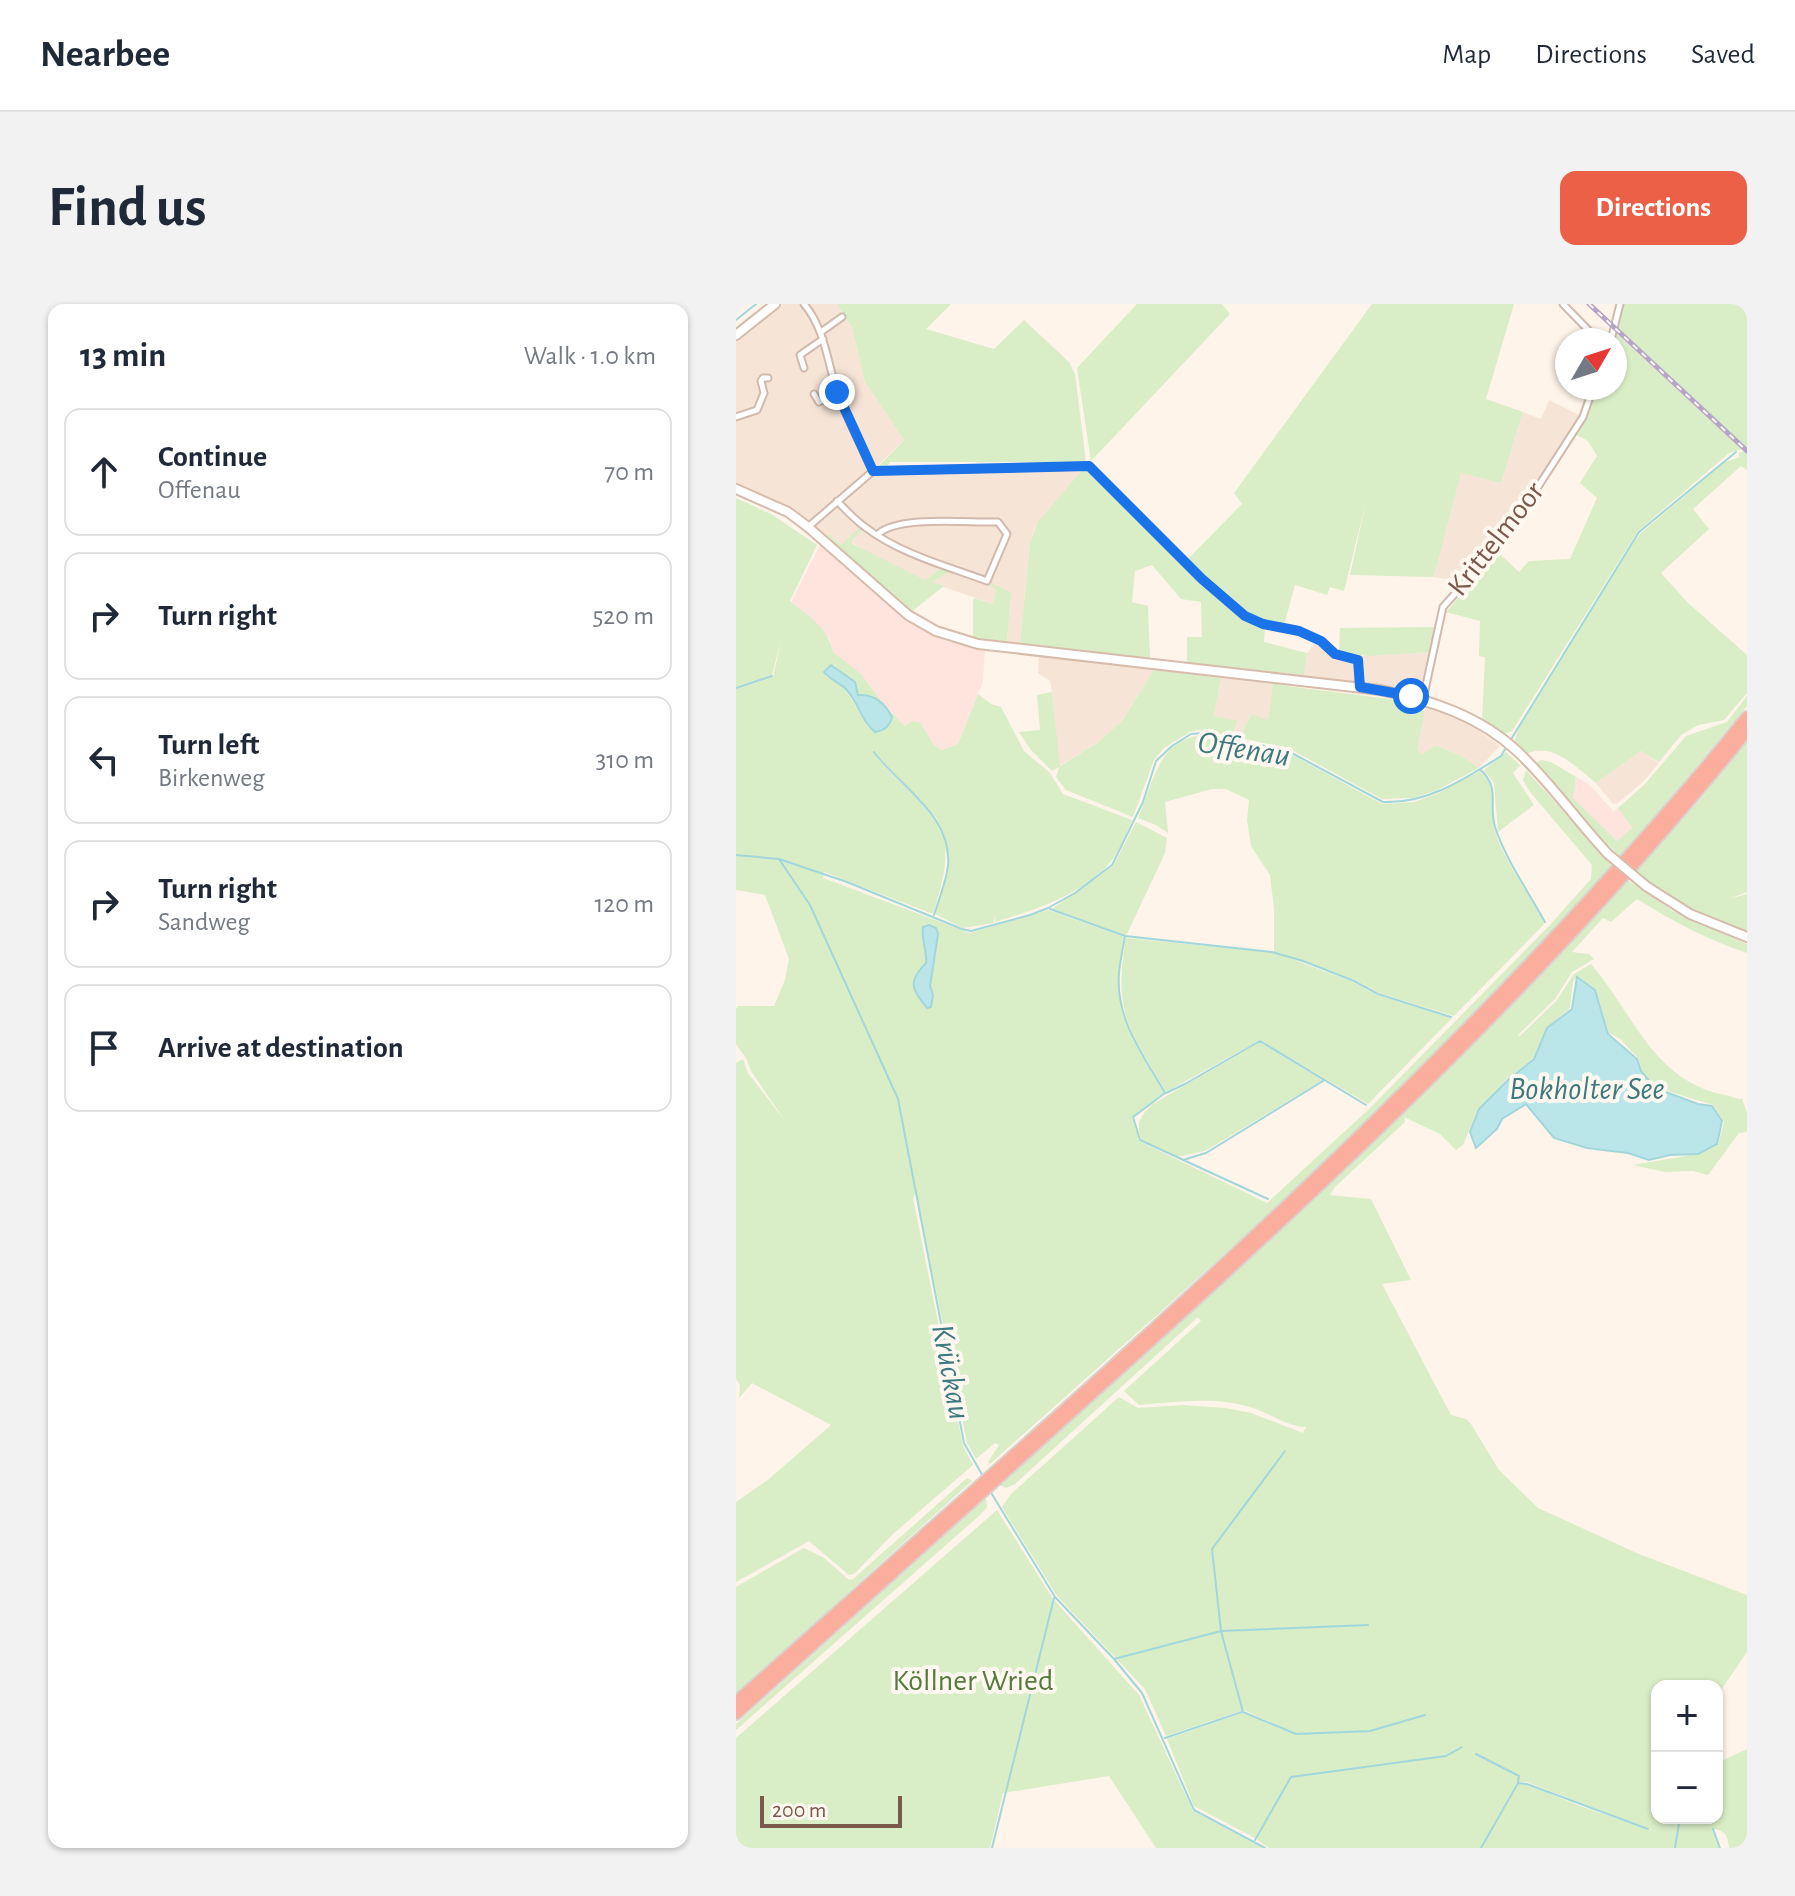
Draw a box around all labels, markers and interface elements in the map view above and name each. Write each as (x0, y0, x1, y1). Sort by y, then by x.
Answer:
text: Nearbee (40, 36, 170, 74)
text: Map (1442, 41, 1491, 69)
text: Directions (1535, 41, 1647, 69)
text: Saved (1691, 41, 1755, 69)
button: Directions (1560, 171, 1747, 245)
text: Find us (48, 180, 206, 236)
north arrow (1555, 328, 1627, 400)
text: 13 min (80, 339, 166, 373)
text: Walk · 1.0 km (524, 343, 656, 369)
route end (819, 374, 855, 410)
text: Continue (158, 442, 267, 472)
icon: ahead (82, 450, 126, 494)
text: 70 m (604, 459, 654, 485)
street label: Krittelmoor (1442, 476, 1550, 602)
text: Offenau (158, 477, 240, 503)
icon: right (82, 594, 126, 638)
text: Turn right (158, 601, 277, 631)
text: 520 m (592, 603, 654, 629)
route start (1393, 678, 1429, 714)
water label: Offenau (1196, 726, 1292, 772)
text: Turn left (158, 730, 259, 760)
icon: left (82, 738, 126, 782)
text: 310 m (596, 747, 654, 773)
text: Birkenweg (158, 765, 265, 791)
text: Turn right (158, 874, 277, 904)
icon: right (82, 882, 126, 926)
text: 120 m (594, 891, 654, 917)
text: Sandweg (158, 909, 250, 935)
icon: arrive (82, 1026, 126, 1070)
text: Arrive at destination (158, 1033, 404, 1063)
water label: Bokholter See (1509, 1073, 1665, 1105)
water label: Krückau (926, 1322, 976, 1422)
park label: Köllner Wried (893, 1666, 1053, 1696)
map controls (1651, 1680, 1723, 1824)
button: + (1651, 1680, 1723, 1752)
button: − (1651, 1752, 1723, 1824)
scale bar (760, 1792, 902, 1828)
text: 200 m (772, 1799, 826, 1821)

